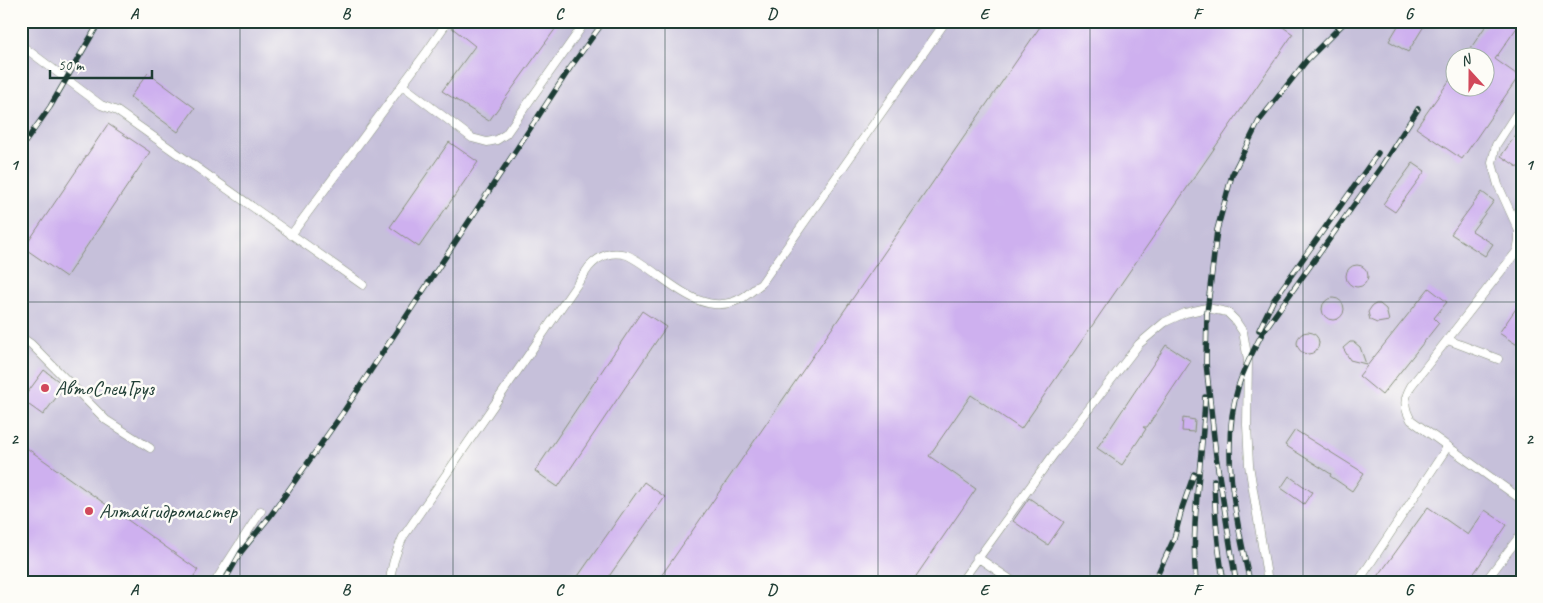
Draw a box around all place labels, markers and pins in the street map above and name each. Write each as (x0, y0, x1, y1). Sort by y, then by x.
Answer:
place label: АвтоСпецГруз (55, 375, 155, 401)
marker: АвтоСпецГруз (39, 382, 51, 394)
place label: Алтайгидромастер (99, 498, 238, 524)
marker: Алтайгидромастер (83, 505, 95, 517)

